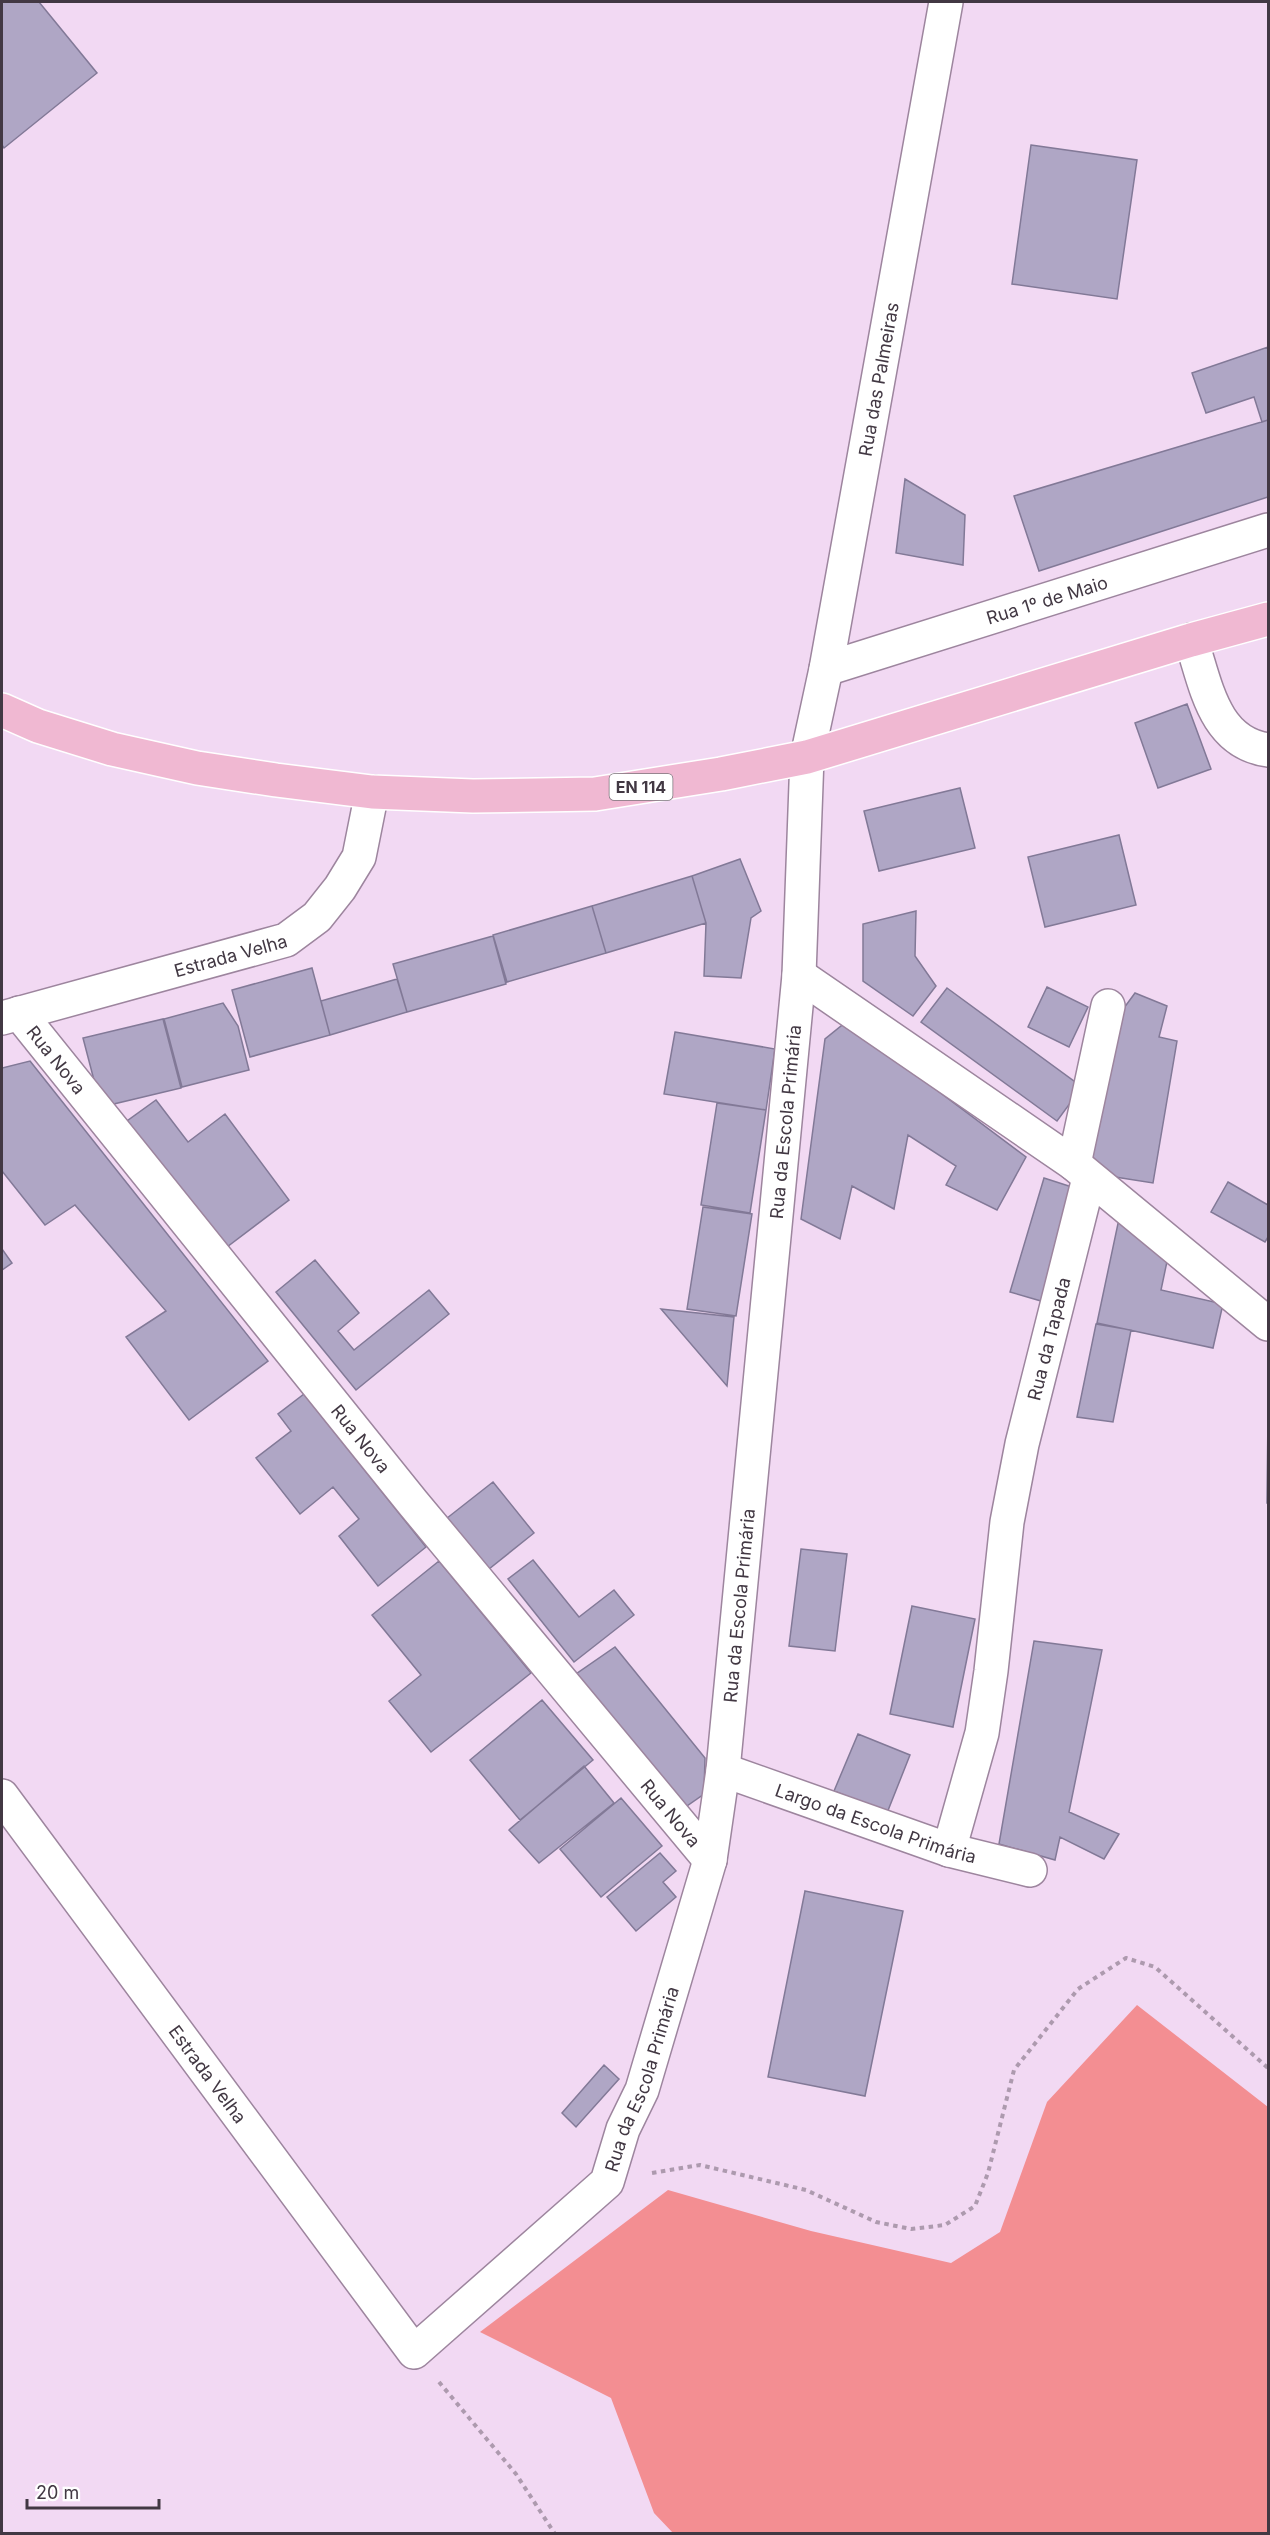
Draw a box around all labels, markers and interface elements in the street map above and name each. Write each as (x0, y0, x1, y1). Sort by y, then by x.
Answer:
street label: Rua das Palmeiras (854, 300, 902, 458)
street label: Rua 1º de Maio (984, 572, 1110, 628)
road number: EN 114 (610, 774, 672, 800)
street label: Estrada Velha (172, 930, 289, 981)
street label: Rua Nova (23, 1021, 90, 1098)
street label: Rua da Escola Primária (765, 1024, 805, 1220)
street label: Rua da Tapada (1023, 1275, 1074, 1403)
street label: Rua Nova (327, 1400, 395, 1477)
street label: Rua da Escola Primária (719, 1507, 758, 1704)
street label: Rua Nova (637, 1775, 705, 1851)
street label: Largo da Escola Primária (773, 1779, 979, 1867)
street label: Rua da Escola Primária (600, 1984, 683, 2174)
street label: Estrada Velha (165, 2021, 251, 2127)
scale bar (27, 2472, 159, 2510)
text: 20 m (36, 2482, 79, 2503)

